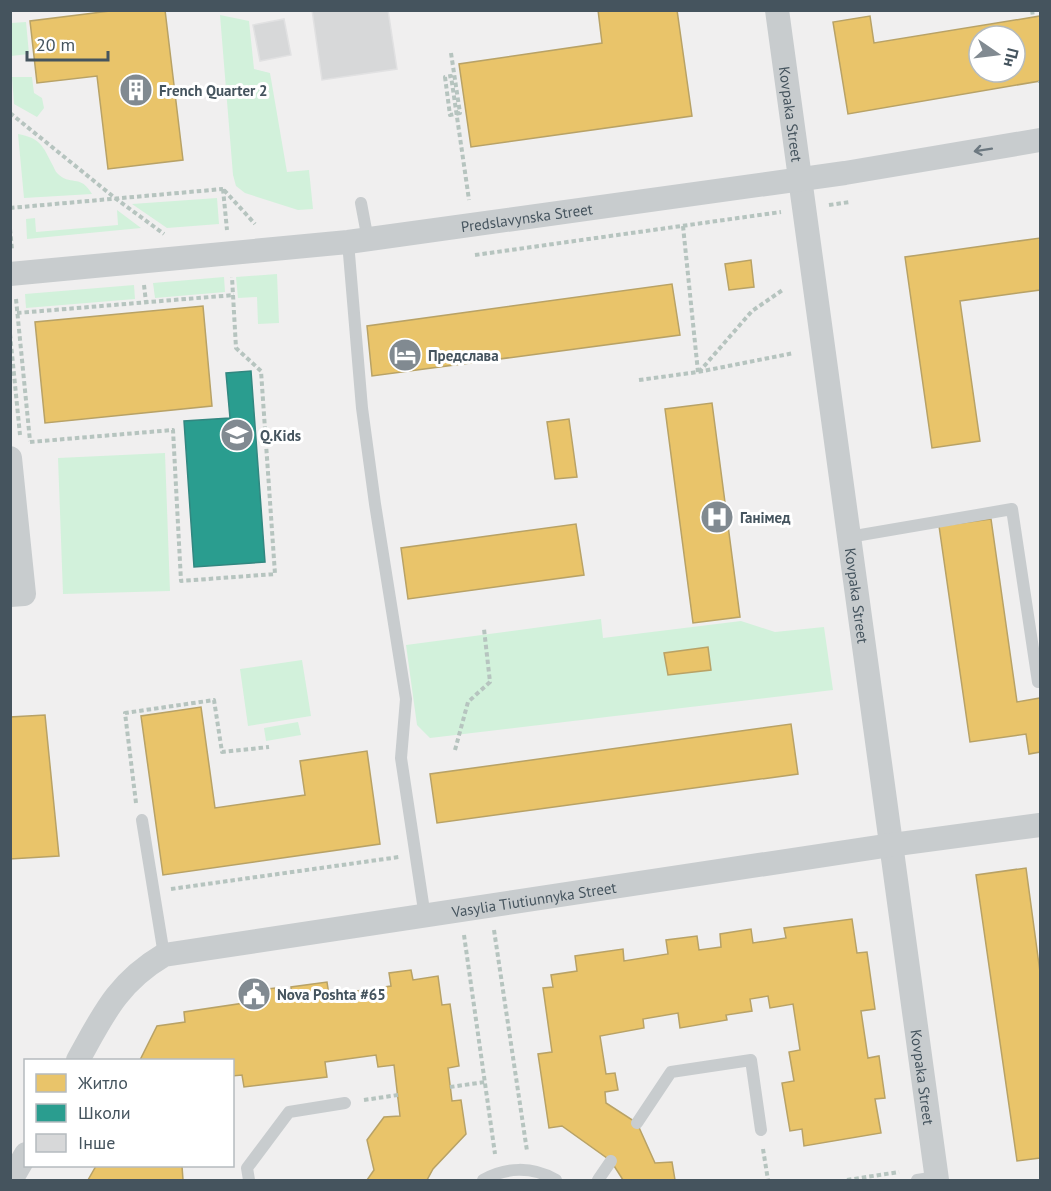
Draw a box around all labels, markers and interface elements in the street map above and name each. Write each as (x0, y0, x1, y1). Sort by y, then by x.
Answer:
scale bar (27, 24, 108, 62)
north arrow (967, 24, 1027, 84)
text: 20 m (36, 33, 75, 56)
text: Пн (1000, 46, 1024, 69)
street label: Kovpaka Street (775, 65, 807, 163)
building icon: French Quarter 2 (118, 72, 154, 108)
place label: French Quarter 2 (159, 81, 268, 100)
one-way arrow (973, 145, 993, 156)
street label: Predslavynska Street (460, 199, 594, 236)
hotel icon: Предслава (387, 337, 423, 373)
place label: Предслава (428, 346, 499, 365)
school or university icon: Q.Kids (219, 417, 255, 453)
place label: Q.Kids (260, 426, 301, 445)
hospital icon: Ганімед (699, 499, 735, 535)
place label: Ганімед (740, 508, 791, 527)
street label: Kovpaka Street (841, 547, 873, 644)
street label: Vasylia Tiutiunnyka Street (449, 877, 617, 921)
public building icon: Nova Poshta #65 (236, 976, 272, 1012)
place label: Nova Poshta #65 (277, 985, 386, 1004)
street label: Kovpaka Street (907, 1028, 939, 1126)
legend (24, 1059, 234, 1167)
text: Житло (77, 1071, 128, 1094)
text: Школи (78, 1101, 131, 1124)
text: Інше (78, 1131, 115, 1154)

